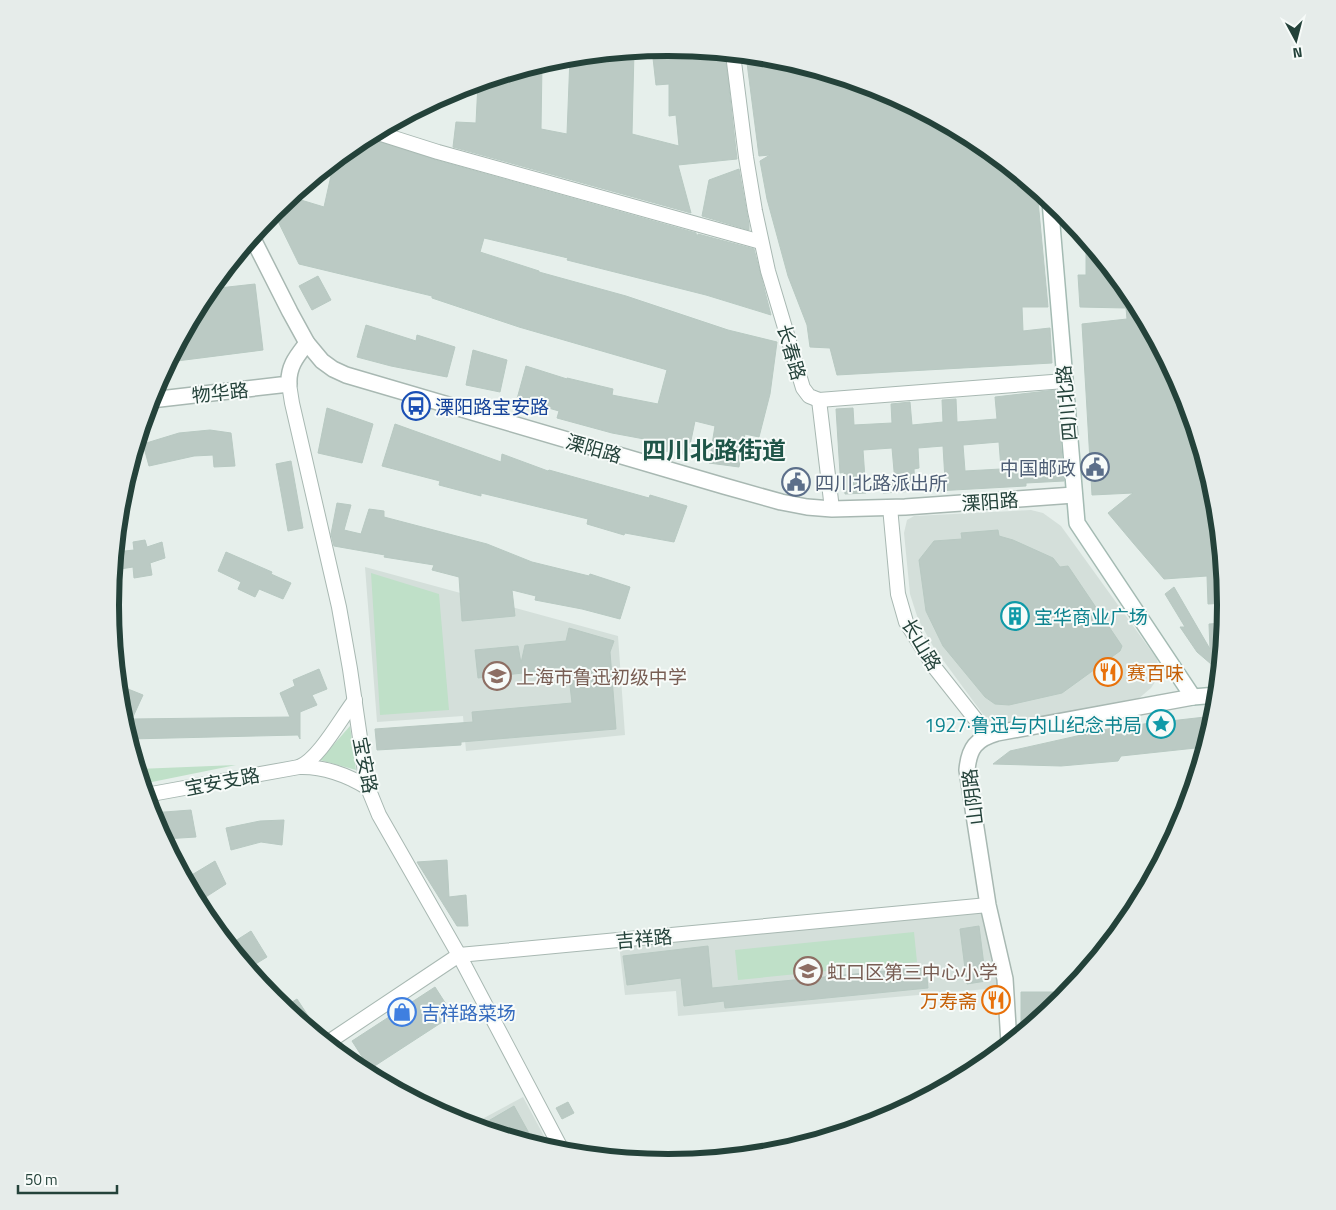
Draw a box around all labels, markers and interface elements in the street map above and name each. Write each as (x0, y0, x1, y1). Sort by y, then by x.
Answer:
north arrow (1271, 15, 1321, 65)
text: N (1292, 42, 1304, 64)
street label: 长春路 (770, 321, 814, 383)
street label: 四川北路 (1048, 364, 1084, 442)
street label: 物华路 (190, 375, 250, 409)
bus stop icon: 溧阳路宝安路 (401, 391, 431, 421)
place label: 溧阳路宝安路 (435, 392, 549, 421)
street label: 溧阳路 (563, 426, 625, 470)
district label: 四川北路街道 (642, 432, 786, 468)
public building icon: 中国邮政 (1080, 452, 1110, 482)
place label: 中国邮政 (1000, 453, 1076, 482)
public building icon: 四川北路派出所 (781, 467, 811, 497)
place label: 四川北路派出所 (815, 468, 948, 497)
street label: 溧阳路 (961, 485, 1019, 517)
building icon: 宝华商业广场 (1000, 601, 1030, 631)
place label: 宝华商业广场 (1034, 602, 1148, 631)
street label: 长山路 (895, 612, 949, 676)
restaurant icon: 赛百味 (1093, 657, 1123, 687)
place label: 赛百味 (1127, 658, 1184, 687)
school or university icon: 上海市鲁迅初级中学 (482, 661, 512, 691)
place label: 上海市鲁迅初级中学 (516, 662, 687, 691)
place icon: 1927·鲁迅与内山纪念书局 (1146, 709, 1176, 739)
place label: 1927·鲁迅与内山纪念书局 (924, 710, 1142, 739)
street label: 宝安路 (346, 734, 386, 796)
street label: 宝安支路 (182, 760, 262, 802)
street label: 山阴路 (954, 767, 990, 827)
street label: 吉祥路 (614, 921, 674, 955)
school or university icon: 虹口区第三中心小学 (793, 956, 823, 986)
place label: 虹口区第三中心小学 (827, 957, 998, 986)
restaurant icon: 万寿斋 (981, 985, 1011, 1015)
place label: 万寿斋 (920, 986, 977, 1015)
shop icon: 吉祥路菜场 (387, 997, 417, 1027)
place label: 吉祥路菜场 (421, 998, 516, 1027)
scale bar (18, 1162, 116, 1194)
text: 50 m (25, 1168, 58, 1191)

